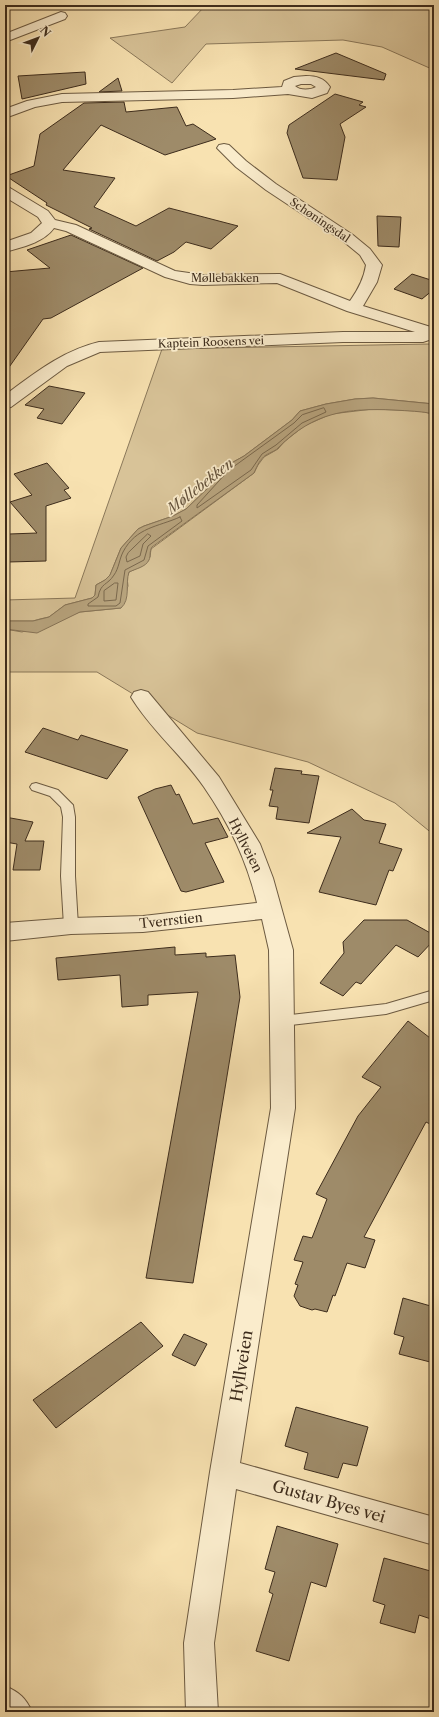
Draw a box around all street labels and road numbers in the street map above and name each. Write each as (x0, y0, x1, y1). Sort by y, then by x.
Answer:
street label: Schøningsdal (287, 195, 353, 246)
street label: Møllebakken (191, 271, 259, 285)
street label: Kaptein Roosens vei (158, 333, 265, 351)
street label: Hyllveien (225, 815, 267, 875)
street label: Tverrstien (138, 909, 204, 931)
street label: Hyllveien (225, 1329, 257, 1403)
street label: Gustav Byes vei (270, 1475, 388, 1527)

